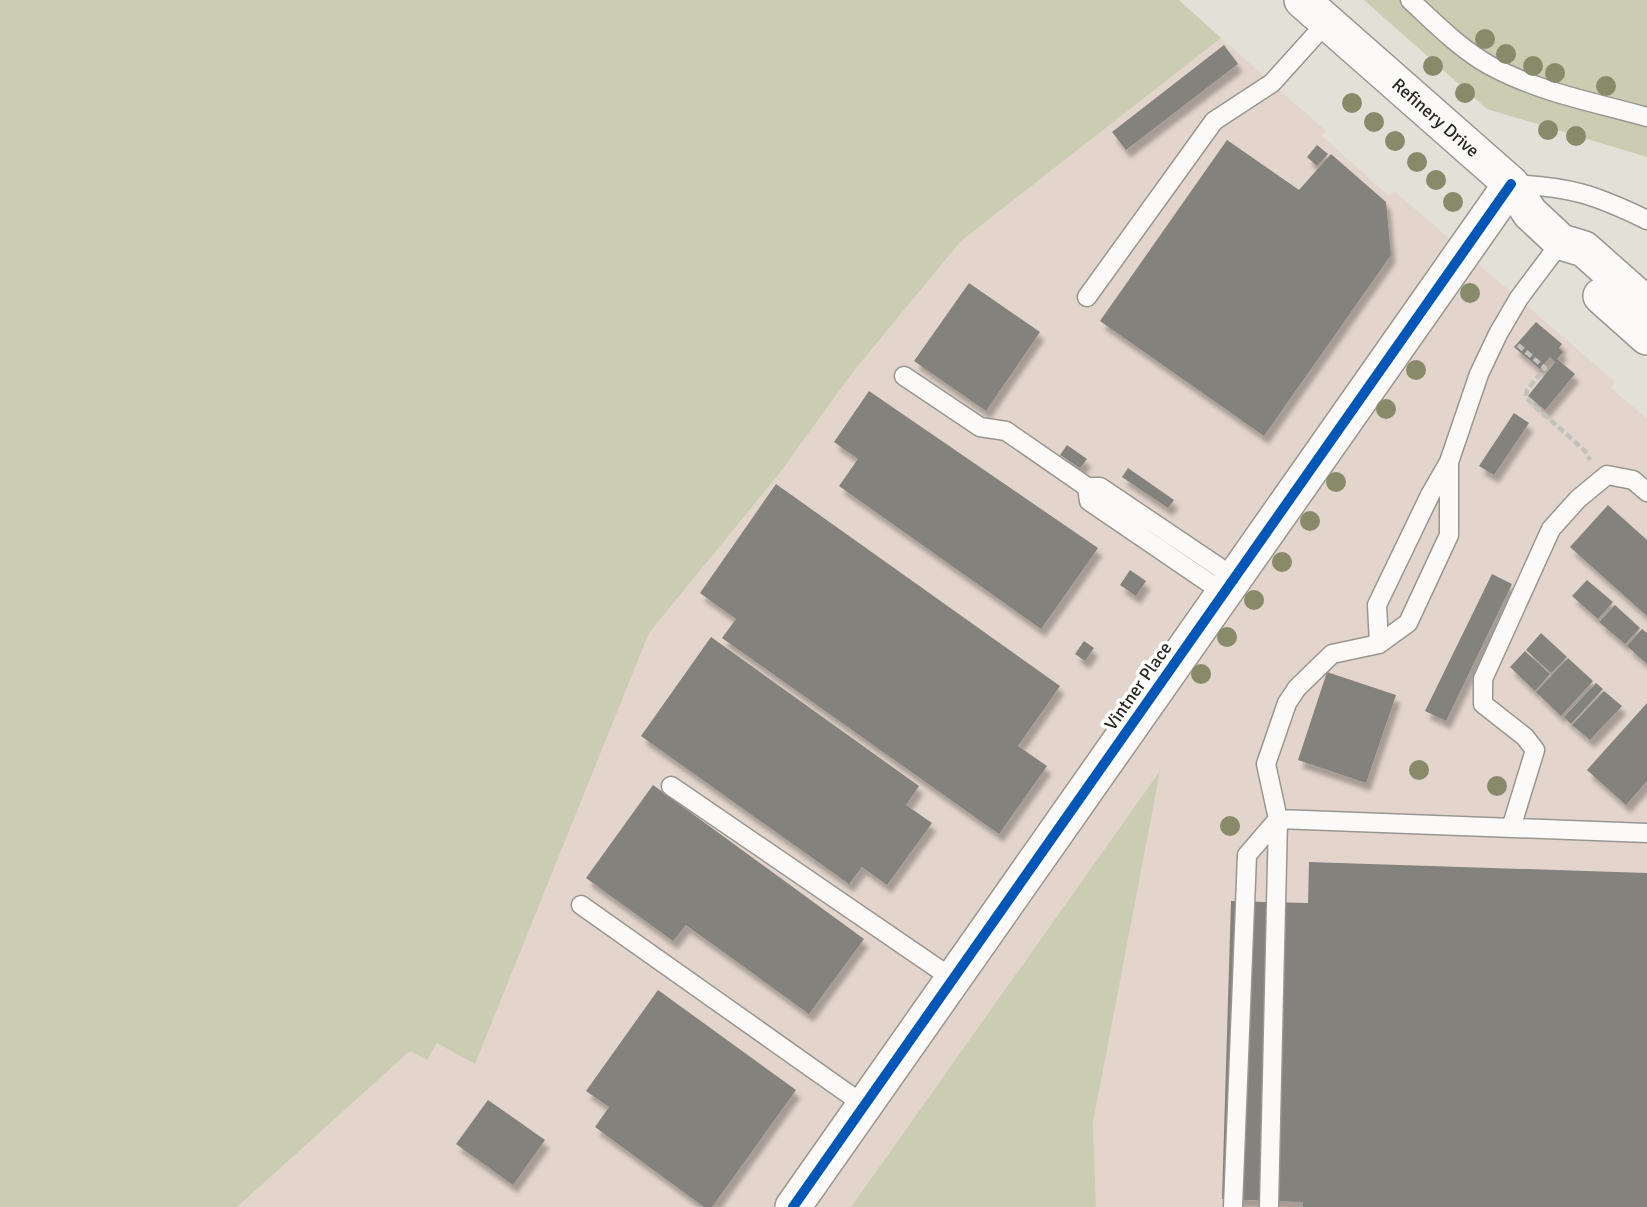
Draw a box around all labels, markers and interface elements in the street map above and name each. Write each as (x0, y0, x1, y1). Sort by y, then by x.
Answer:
street label: Refinery Drive (1388, 73, 1484, 162)
street label: Vintner Place (1100, 638, 1176, 734)

